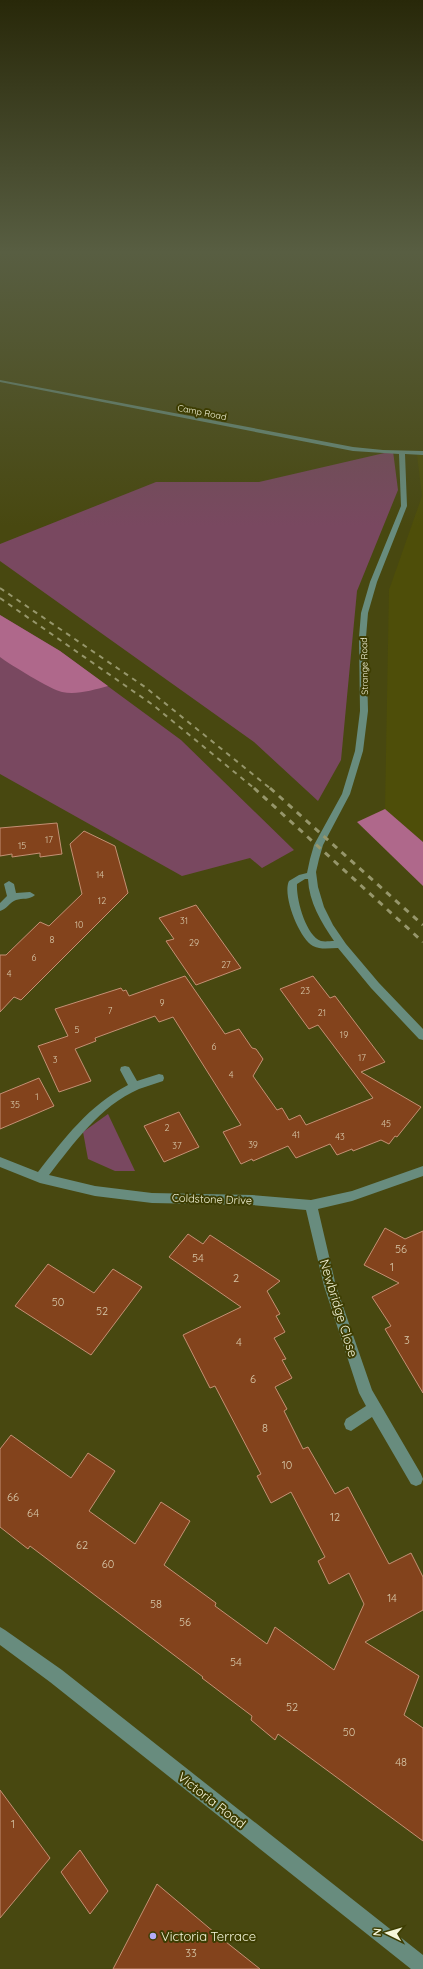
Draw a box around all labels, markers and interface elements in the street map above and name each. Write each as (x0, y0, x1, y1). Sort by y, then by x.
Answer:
street label: Camp Road (177, 402, 227, 422)
street label: Strange Road (358, 637, 370, 695)
house number: 17 (45, 834, 53, 845)
house number: 15 (18, 840, 26, 851)
house number: 14 (96, 869, 104, 880)
house number: 12 (98, 895, 106, 906)
house number: 31 (180, 915, 188, 926)
house number: 10 (75, 919, 83, 930)
house number: 8 (50, 934, 55, 945)
house number: 29 (189, 937, 199, 948)
house number: 6 (32, 952, 37, 963)
house number: 27 (221, 959, 231, 970)
house number: 4 (7, 968, 12, 979)
house number: 23 (300, 985, 310, 996)
house number: 9 (159, 997, 165, 1008)
house number: 7 (108, 1005, 113, 1016)
house number: 21 (318, 1007, 326, 1018)
house number: 5 (75, 1024, 80, 1035)
house number: 19 (340, 1029, 348, 1040)
house number: 6 (212, 1041, 217, 1052)
house number: 17 (358, 1052, 366, 1063)
house number: 3 (53, 1054, 58, 1065)
house number: 4 (229, 1069, 234, 1080)
house number: 1 (35, 1091, 39, 1102)
house number: 35 (10, 1099, 20, 1110)
house number: 45 (381, 1118, 391, 1129)
house number: 2 (165, 1122, 170, 1133)
house number: 41 (292, 1129, 300, 1140)
house number: 43 (335, 1131, 345, 1142)
house number: 39 (248, 1139, 258, 1150)
house number: 37 (172, 1140, 182, 1151)
street label: Coldstone Drive (172, 1191, 252, 1207)
house number: 56 (395, 1242, 407, 1256)
house number: 54 (192, 1251, 204, 1265)
street label: Newbridge Close (317, 1257, 361, 1359)
house number: 1 (390, 1260, 394, 1274)
house number: 2 (233, 1271, 239, 1285)
house number: 50 (52, 1295, 64, 1309)
house number: 52 (96, 1304, 108, 1318)
house number: 3 (404, 1333, 410, 1347)
house number: 4 (236, 1335, 242, 1349)
house number: 6 (250, 1372, 256, 1386)
house number: 8 (262, 1421, 268, 1435)
house number: 10 (282, 1458, 292, 1472)
house number: 66 (7, 1490, 19, 1504)
house number: 64 (27, 1506, 39, 1520)
house number: 12 (330, 1510, 340, 1524)
house number: 62 (76, 1538, 88, 1552)
house number: 60 (102, 1557, 114, 1571)
house number: 14 (387, 1591, 397, 1605)
house number: 58 (150, 1597, 162, 1611)
house number: 56 (179, 1615, 191, 1629)
house number: 54 (230, 1655, 242, 1669)
house number: 52 (286, 1700, 298, 1714)
house number: 50 (343, 1725, 355, 1739)
house number: 48 (395, 1755, 407, 1769)
street label: Victoria Road (175, 1769, 249, 1831)
house number: 1 (11, 1817, 15, 1831)
north arrow (367, 1913, 407, 1953)
text: N (370, 1927, 384, 1937)
place label: Victoria Terrace (161, 1928, 256, 1944)
marker: Victoria Terrace (148, 1931, 158, 1941)
house number: 33 (185, 1946, 197, 1960)

